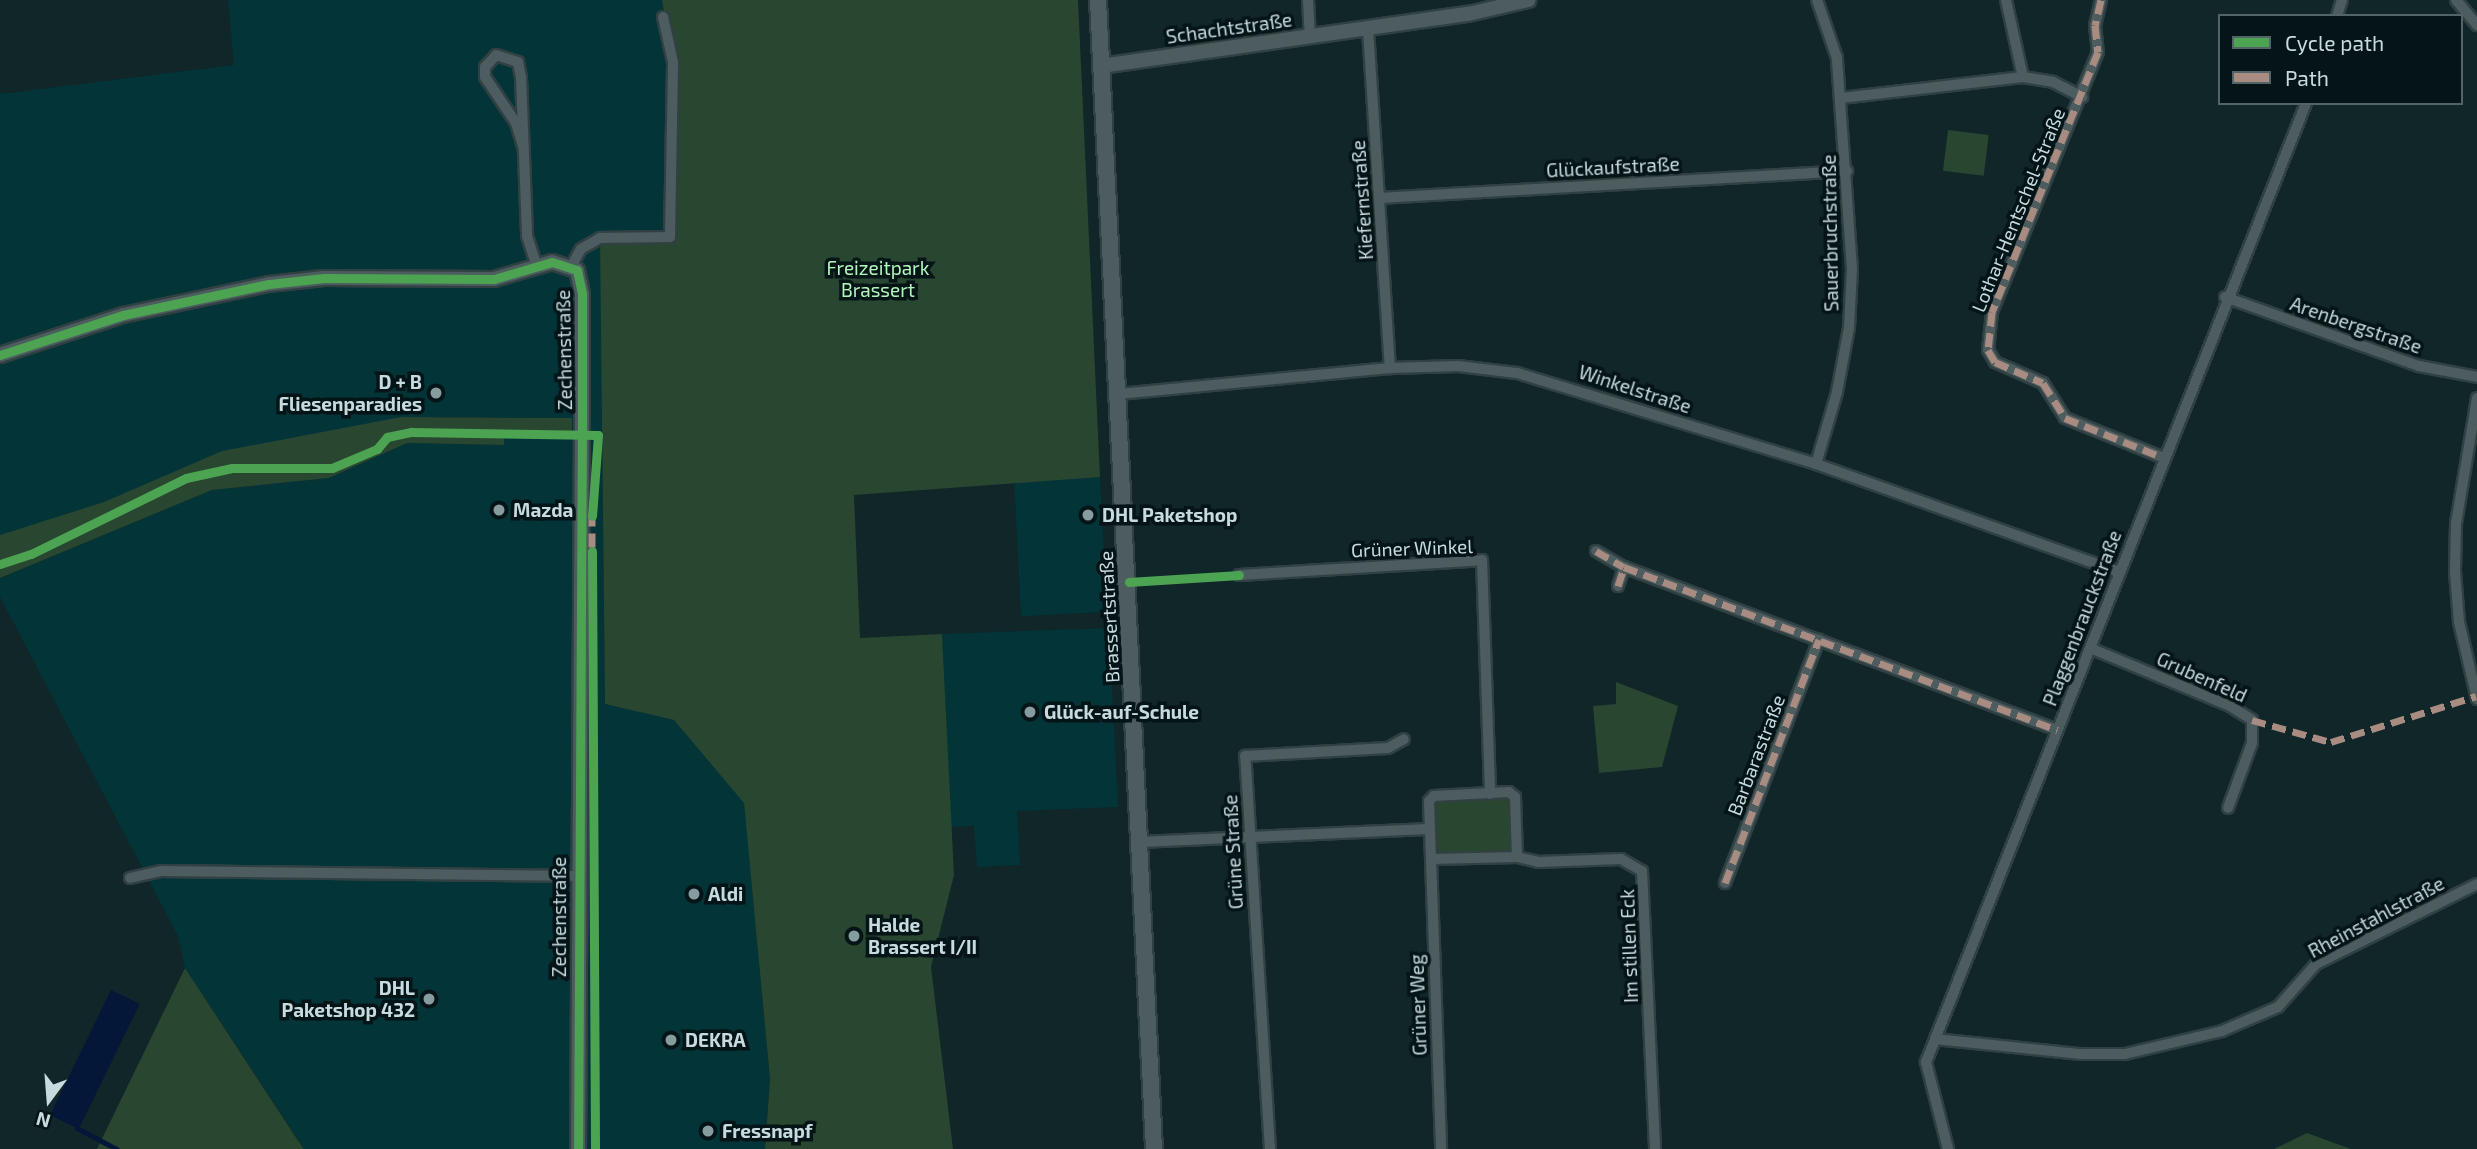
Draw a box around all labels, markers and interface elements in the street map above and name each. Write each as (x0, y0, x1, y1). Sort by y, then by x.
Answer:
street label: Schachtstraße (1165, 8, 1293, 48)
legend (2218, 14, 2463, 105)
text: Cycle path (2285, 30, 2384, 55)
text: Path (2285, 65, 2329, 90)
street label: Lothar-Hentschel-Straße (1967, 105, 2069, 315)
street label: Kiefernstraße (1346, 139, 1378, 261)
street label: Glückaufstraße (1546, 152, 1680, 182)
street label: Sauerbruchstraße (1817, 154, 1843, 312)
park label: Freizeitpark Brassert (827, 257, 929, 301)
street label: Zechenstraße (552, 290, 576, 410)
street label: Arenbergstraße (2287, 292, 2425, 358)
street label: Winkelstraße (1576, 360, 1694, 418)
place label: D + B Fliesenparadies (278, 371, 422, 415)
marker: D + B Fliesenparadies (428, 385, 444, 401)
place label: Mazda (513, 499, 573, 521)
marker: Mazda (491, 502, 507, 518)
place label: DHL Paketshop (1102, 504, 1238, 526)
marker: DHL Paketshop (1080, 507, 1096, 523)
street label: Plaggenbrauckstraße (2038, 527, 2126, 709)
street label: Grüner Winkel (1350, 534, 1474, 562)
street label: Brassertstraße (1094, 550, 1124, 684)
street label: Grubenfeld (2153, 647, 2251, 707)
street label: Barbarastraße (1723, 692, 1789, 818)
place label: Glück-auf-Schule (1044, 701, 1199, 723)
marker: Glück-auf-Schule (1022, 704, 1038, 720)
street label: Grüne Straße (1219, 794, 1247, 910)
street label: Zechenstraße (548, 857, 570, 977)
street label: Rheinstahlstraße (2304, 872, 2448, 962)
place label: Aldi (708, 883, 743, 905)
marker: Aldi (686, 886, 702, 902)
street label: Im stillen Eck (1616, 889, 1642, 1003)
place label: Halde Brassert I/II (868, 914, 977, 958)
marker: Halde Brassert I/II (846, 928, 862, 944)
street label: Grüner Weg (1405, 954, 1431, 1056)
place label: DHL Paketshop 432 (282, 977, 415, 1021)
marker: DHL Paketshop 432 (421, 991, 437, 1007)
place label: DEKRA (685, 1029, 746, 1051)
marker: DEKRA (663, 1032, 679, 1048)
north arrow (14, 1065, 84, 1135)
text: N (33, 1108, 53, 1134)
place label: Fressnapf (722, 1120, 812, 1142)
marker: Fressnapf (700, 1123, 716, 1139)

